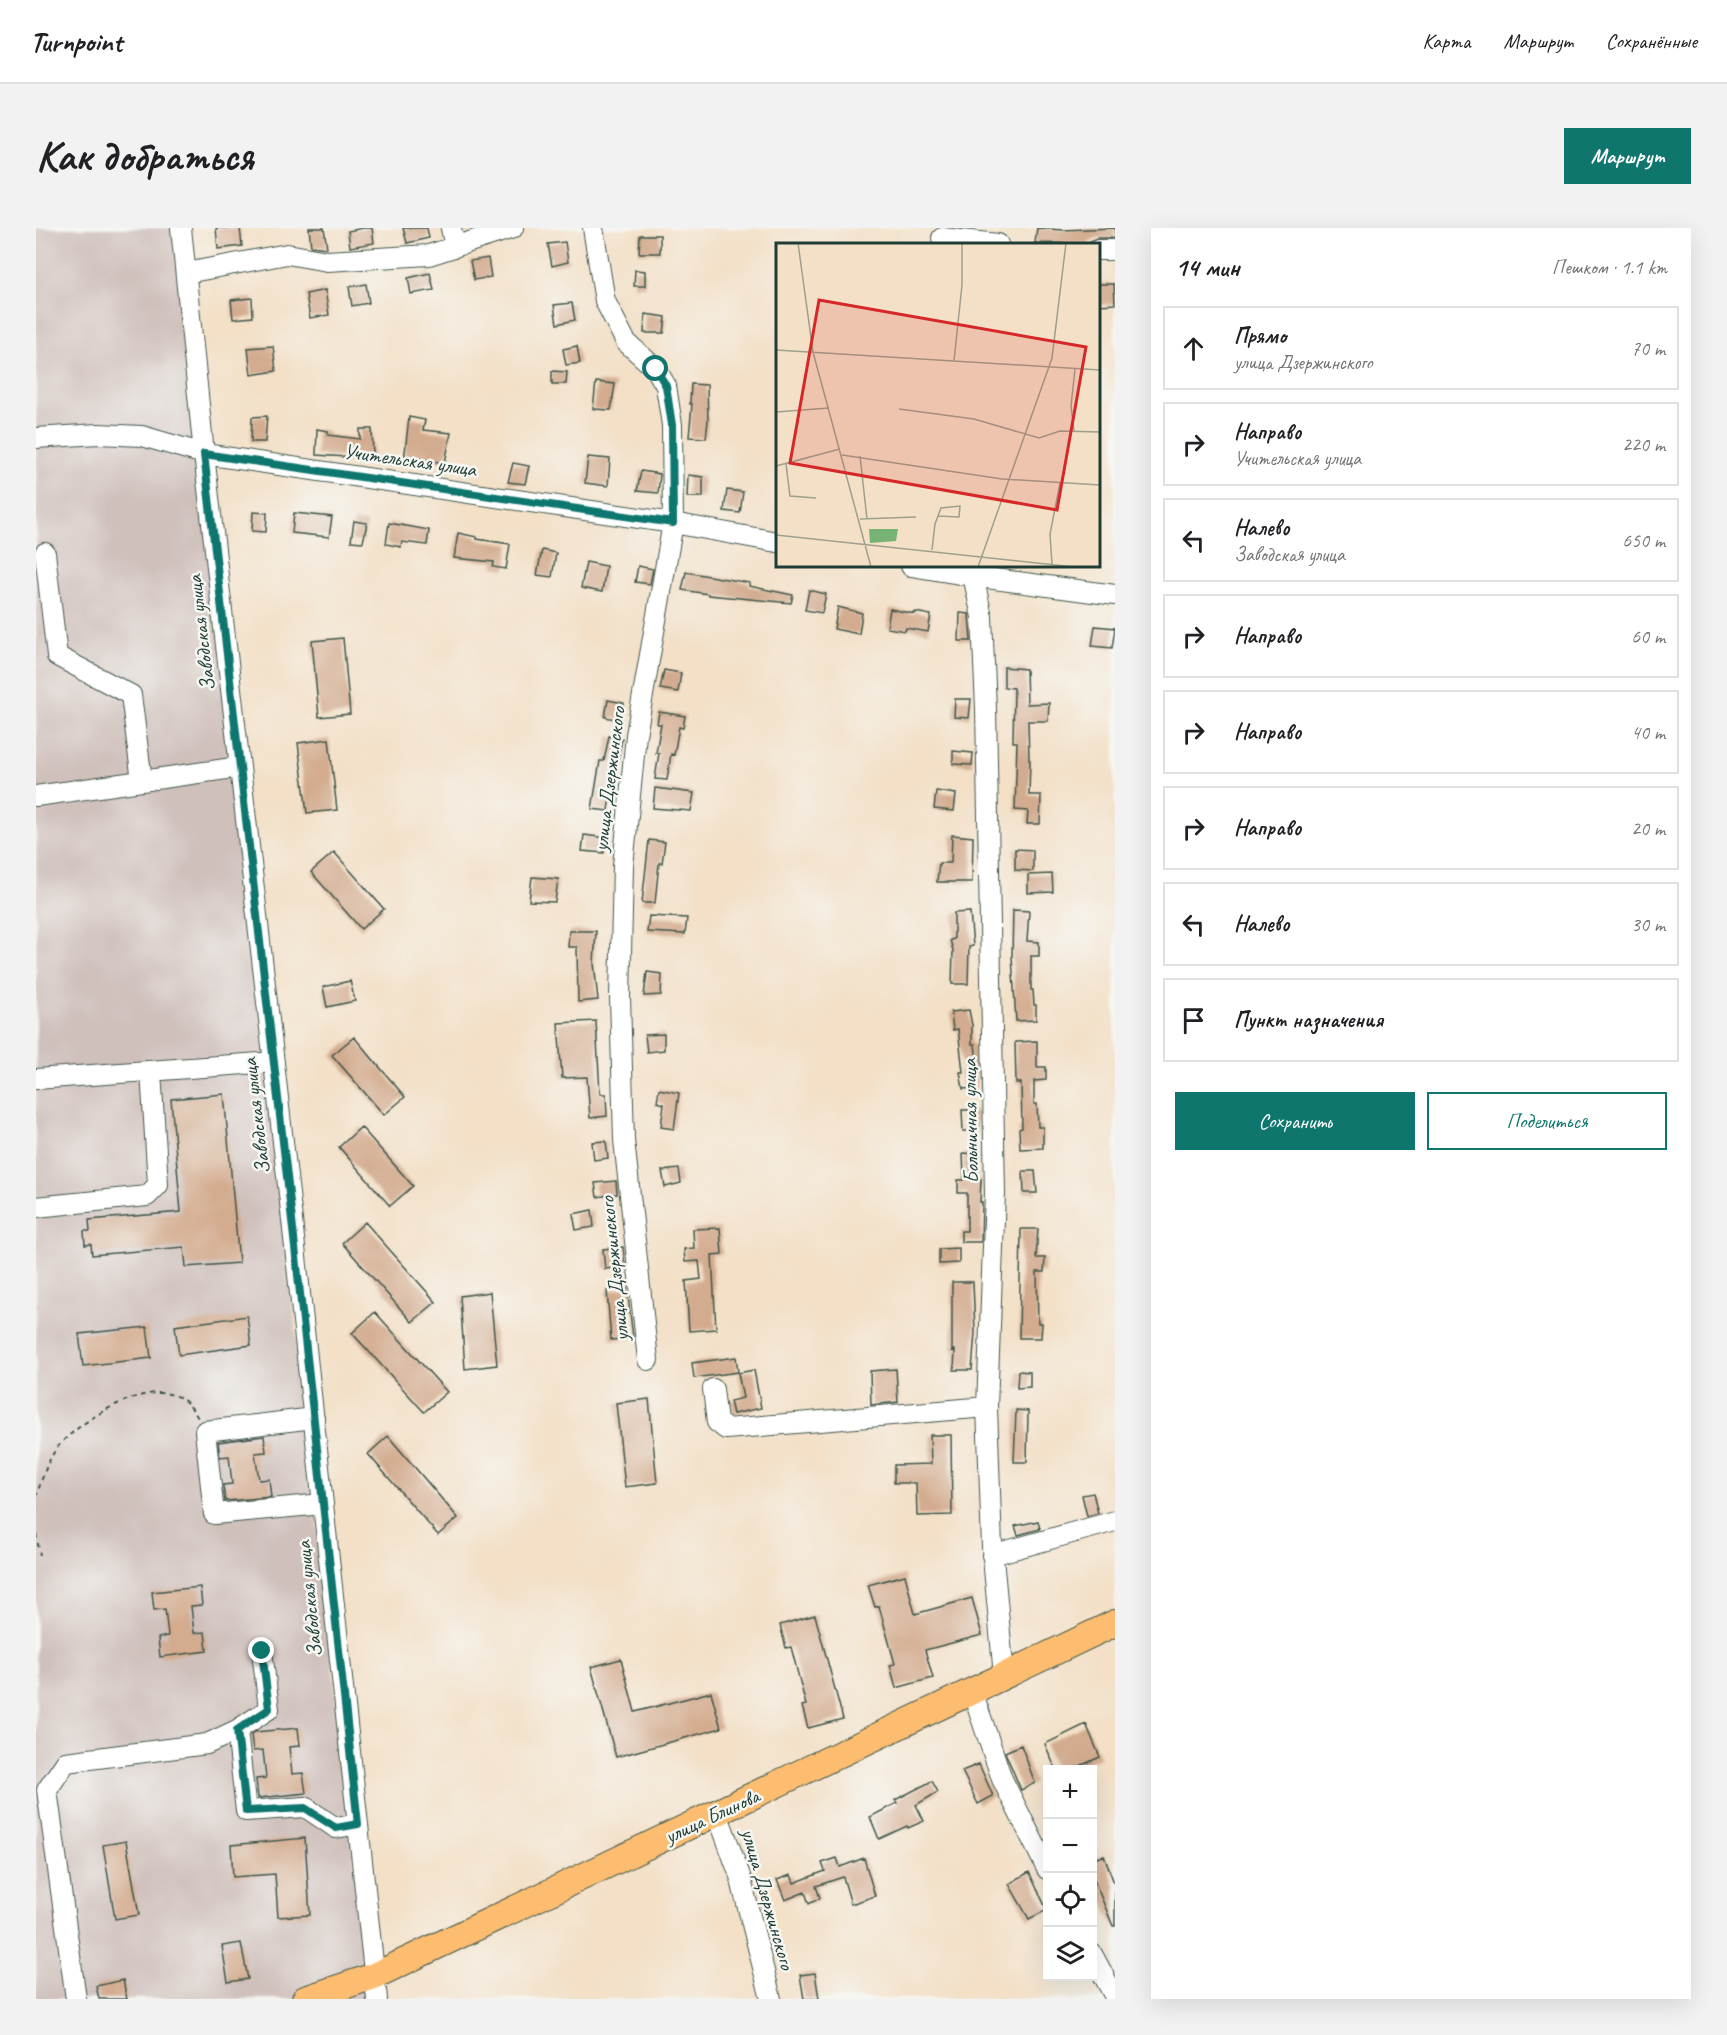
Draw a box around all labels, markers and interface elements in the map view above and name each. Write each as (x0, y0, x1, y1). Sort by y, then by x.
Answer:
text: Turnpoint (30, 24, 122, 59)
text: Карта (1422, 28, 1471, 54)
text: Маршрут (1504, 28, 1573, 54)
text: Сохранённые (1606, 28, 1697, 54)
button: Маршрут (1564, 128, 1691, 184)
text: Как добраться (36, 130, 253, 183)
inset map (776, 243, 1100, 567)
text: 14 мин (1175, 251, 1240, 284)
text: Пешком · 1.1 km (1552, 255, 1667, 280)
text: Прямо (1234, 322, 1286, 350)
icon: ahead (1177, 332, 1210, 365)
text: 70 m (1631, 336, 1665, 361)
text: улица Дзержинского (1234, 350, 1373, 375)
route start (642, 355, 668, 381)
text: Направо (1234, 418, 1301, 446)
icon: right (1177, 428, 1210, 461)
text: 220 m (1622, 432, 1665, 457)
street label: Учительская улица (342, 438, 480, 482)
text: Учительская улица (1234, 446, 1361, 471)
text: Налево (1234, 514, 1290, 542)
icon: left (1177, 524, 1210, 557)
text: 650 m (1622, 528, 1665, 553)
text: Заводская улица (1234, 542, 1345, 567)
street label: Заводская улица (181, 572, 221, 692)
icon: right (1177, 620, 1210, 653)
text: Направо (1234, 622, 1301, 650)
text: 60 m (1631, 624, 1665, 649)
street label: улица Дзержинского (587, 704, 631, 855)
icon: right (1177, 716, 1210, 749)
text: Направо (1234, 718, 1301, 746)
text: 40 m (1631, 720, 1665, 745)
icon: right (1177, 812, 1210, 845)
text: Направо (1234, 814, 1301, 842)
text: 20 m (1631, 816, 1665, 841)
icon: left (1177, 908, 1210, 941)
text: Налево (1234, 910, 1290, 938)
text: 30 m (1631, 912, 1665, 937)
icon: arrive (1177, 1004, 1210, 1037)
text: Пункт назначения (1234, 1006, 1383, 1034)
street label: Заводская улица (236, 1055, 276, 1175)
street label: Больничная улица (956, 1057, 984, 1184)
button: Сохранить (1175, 1092, 1415, 1150)
button: Поделиться (1427, 1092, 1667, 1150)
street label: улица Дзержинского (593, 1194, 635, 1345)
street label: Заводская улица (290, 1538, 328, 1658)
route end (248, 1637, 274, 1663)
map controls (1043, 1765, 1097, 1981)
button: + (1043, 1765, 1097, 1819)
street label: улица Блинова (659, 1782, 766, 1850)
button: − (1043, 1819, 1097, 1873)
street label: улица Дзержинского (735, 1824, 801, 1974)
button: locate (1043, 1873, 1097, 1927)
button: layers (1043, 1927, 1097, 1981)

